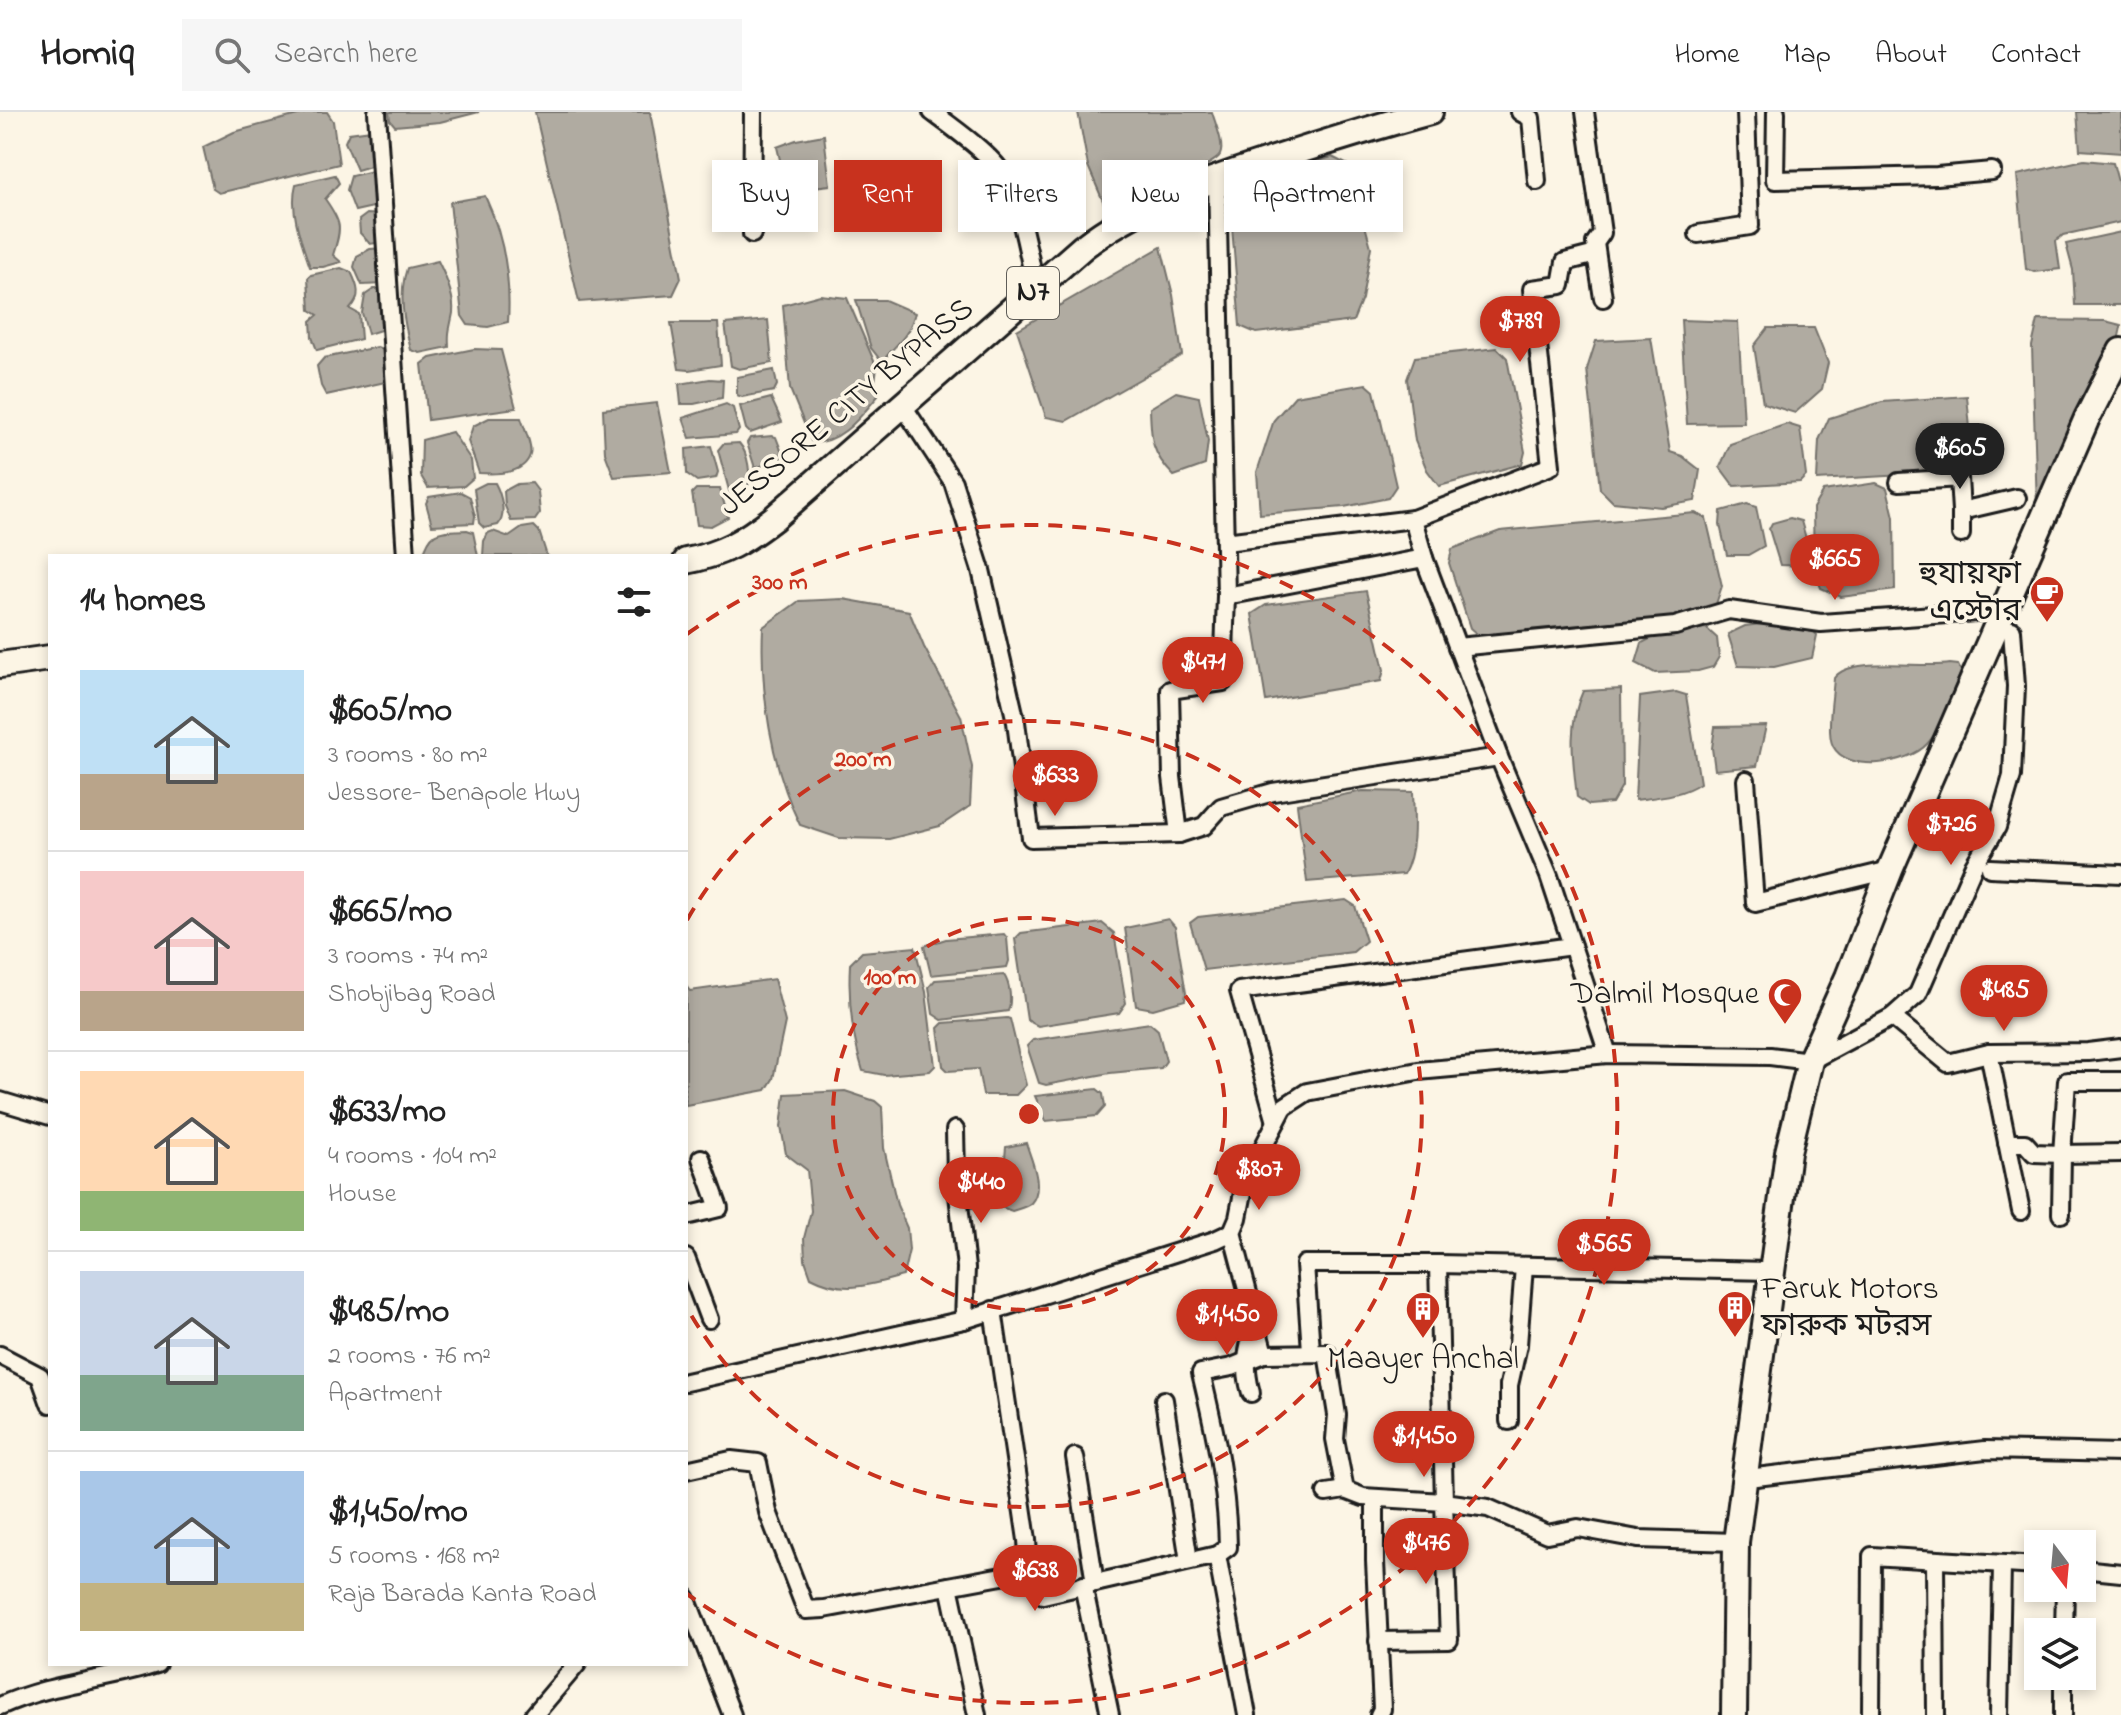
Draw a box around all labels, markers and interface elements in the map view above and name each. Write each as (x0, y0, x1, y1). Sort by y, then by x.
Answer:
search box (182, 19, 742, 91)
text: Homiq (40, 27, 134, 83)
icon: search (210, 33, 254, 77)
text: Search here (274, 33, 418, 77)
text: Home (1674, 35, 1740, 76)
text: Map (1784, 35, 1831, 76)
text: About (1875, 35, 1947, 76)
text: Contact (1991, 35, 2081, 76)
chip: Buy (712, 160, 818, 232)
chip: Rent (834, 160, 942, 232)
chip: Filters (958, 160, 1086, 232)
chip: New (1102, 160, 1208, 232)
chip: Apartment (1224, 160, 1403, 232)
road number: N7 (1007, 267, 1059, 319)
street label: JESSORE CITY BYPASS (709, 287, 985, 529)
pin: $789 (1473, 296, 1567, 364)
text: $789 (1498, 303, 1542, 341)
pin: $605 (1913, 423, 2007, 491)
text: $605 (1933, 430, 1987, 468)
pin: $665 (1788, 534, 1882, 602)
text: $665 (1808, 541, 1862, 579)
place label: হুযায়ফা এস্টোর (1918, 552, 2022, 636)
text: 300 m (751, 566, 808, 601)
cafe icon: হুযায়ফা এস্টোর (2028, 574, 2066, 624)
text: 14 homes (80, 577, 206, 627)
icon: filters (612, 580, 656, 624)
pin: $471 (1156, 637, 1250, 705)
text: $471 (1180, 644, 1226, 682)
text: $605/mo (328, 687, 452, 737)
icon: home (144, 702, 240, 798)
text: 3 rooms · 80 m² (328, 737, 488, 775)
text: 200 m (833, 743, 892, 778)
pin: $633 (1008, 750, 1102, 818)
text: $633 (1031, 757, 1079, 795)
text: Jessore- Benapole Hwy (328, 775, 580, 813)
pin: $726 (1904, 799, 1998, 867)
text: $726 (1926, 806, 1976, 844)
text: $665/mo (328, 888, 453, 938)
icon: home (144, 903, 240, 999)
text: 3 rooms · 74 m² (328, 938, 488, 976)
text: 100 m (864, 961, 917, 996)
pin: $485 (1957, 965, 2051, 1033)
place label: Dalmil Mosque (1570, 972, 1760, 1019)
text: $485 (1978, 972, 2030, 1010)
text: Shobjibag Road (328, 976, 495, 1014)
mosque icon: Dalmil Mosque (1766, 976, 1804, 1026)
text: $633/mo (328, 1088, 446, 1138)
centre of rings (1015, 1100, 1043, 1128)
icon: home (144, 1103, 240, 1199)
text: 4 rooms · 104 m² (328, 1138, 497, 1176)
pin: $807 (1212, 1144, 1306, 1212)
text: $807 (1235, 1151, 1283, 1189)
pin: $440 (934, 1157, 1028, 1225)
text: $440 (957, 1164, 1005, 1202)
text: House (328, 1176, 396, 1214)
pin: $565 (1557, 1219, 1651, 1287)
text: $565 (1576, 1226, 1632, 1264)
place label: Faruk Motors ফারুক মটরস (1760, 1267, 1939, 1351)
text: $485/mo (328, 1288, 449, 1338)
pin: $1,450 (1162, 1289, 1292, 1357)
building icon: Faruk Motors ফারুক মটরস (1716, 1289, 1754, 1339)
building icon: Maayer Anchal (1404, 1290, 1442, 1340)
text: $1,450 (1194, 1296, 1260, 1334)
icon: home (144, 1303, 240, 1399)
place label: Maayer Anchal (1327, 1337, 1519, 1384)
text: 2 rooms · 76 m² (328, 1338, 491, 1376)
text: Apartment (328, 1376, 442, 1414)
pin: $1,450 (1359, 1411, 1489, 1479)
text: $1,450 (1391, 1418, 1457, 1456)
text: $1,450/mo (328, 1488, 468, 1538)
icon: home (144, 1503, 240, 1599)
pin: $476 (1379, 1518, 1473, 1586)
text: $476 (1402, 1525, 1450, 1563)
north arrow (2024, 1530, 2096, 1602)
map controls (2024, 1530, 2096, 1690)
text: 5 rooms · 168 m² (328, 1538, 500, 1576)
pin: $638 (988, 1545, 1082, 1613)
text: $638 (1011, 1552, 1059, 1590)
text: Raja Barada Kanta Road (328, 1576, 596, 1614)
button: layers (2024, 1618, 2096, 1690)

